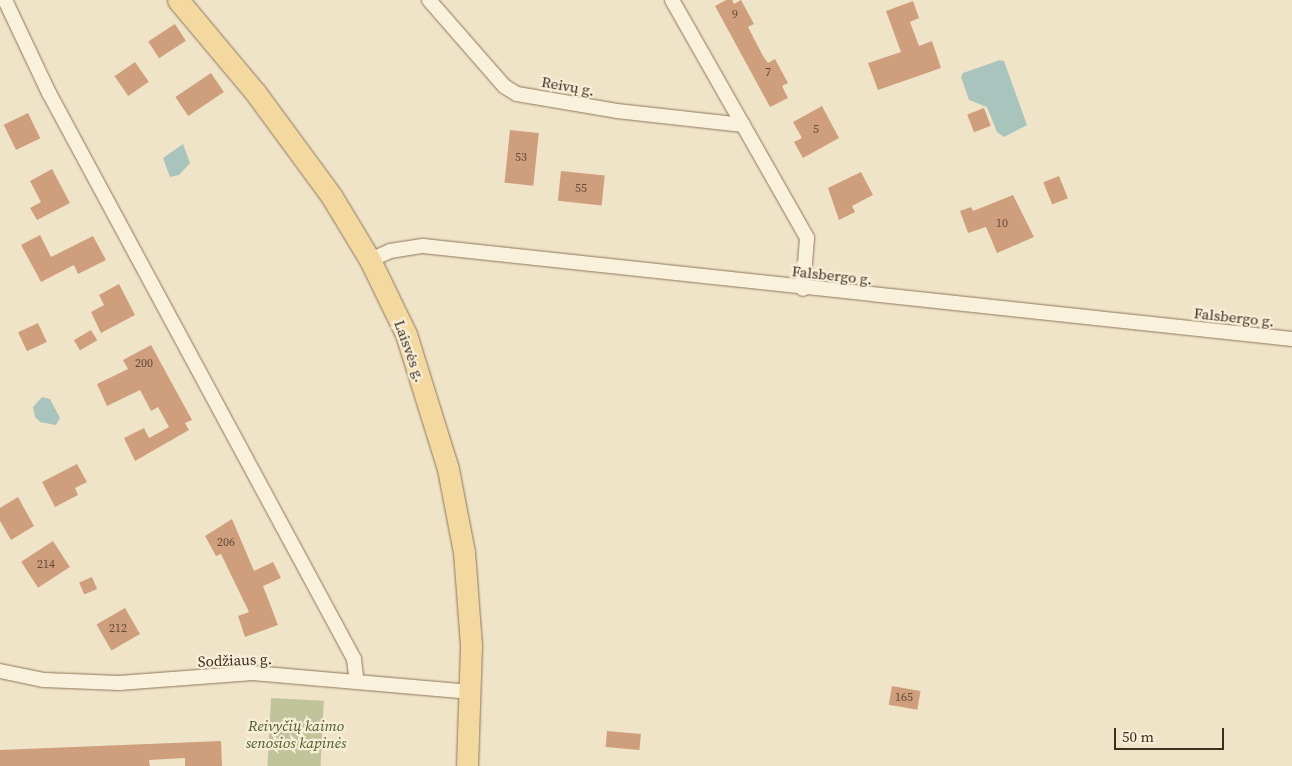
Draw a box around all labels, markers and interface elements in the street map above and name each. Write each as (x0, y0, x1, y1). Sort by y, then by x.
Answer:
house number: 9 (732, 8, 738, 22)
house number: 7 (765, 66, 771, 80)
street label: Reivų g. (540, 72, 596, 100)
house number: 5 (813, 123, 819, 137)
house number: 53 (515, 151, 527, 165)
house number: 55 (575, 182, 587, 196)
house number: 10 (996, 217, 1008, 231)
street label: Falsbergo g. (791, 262, 873, 288)
street label: Falsbergo g. (1193, 304, 1275, 330)
street label: Laisvės g. (390, 317, 430, 385)
house number: 200 (135, 357, 153, 371)
house number: 206 (217, 536, 235, 550)
house number: 214 (37, 558, 55, 572)
house number: 212 (109, 622, 127, 636)
street label: Sodžiaus g. (198, 650, 272, 670)
house number: 165 (895, 691, 913, 705)
park label: Reivyčių kaimo senosios kapinės (246, 716, 346, 751)
scale bar (1117, 718, 1227, 750)
text: 50 m (1122, 726, 1154, 747)

